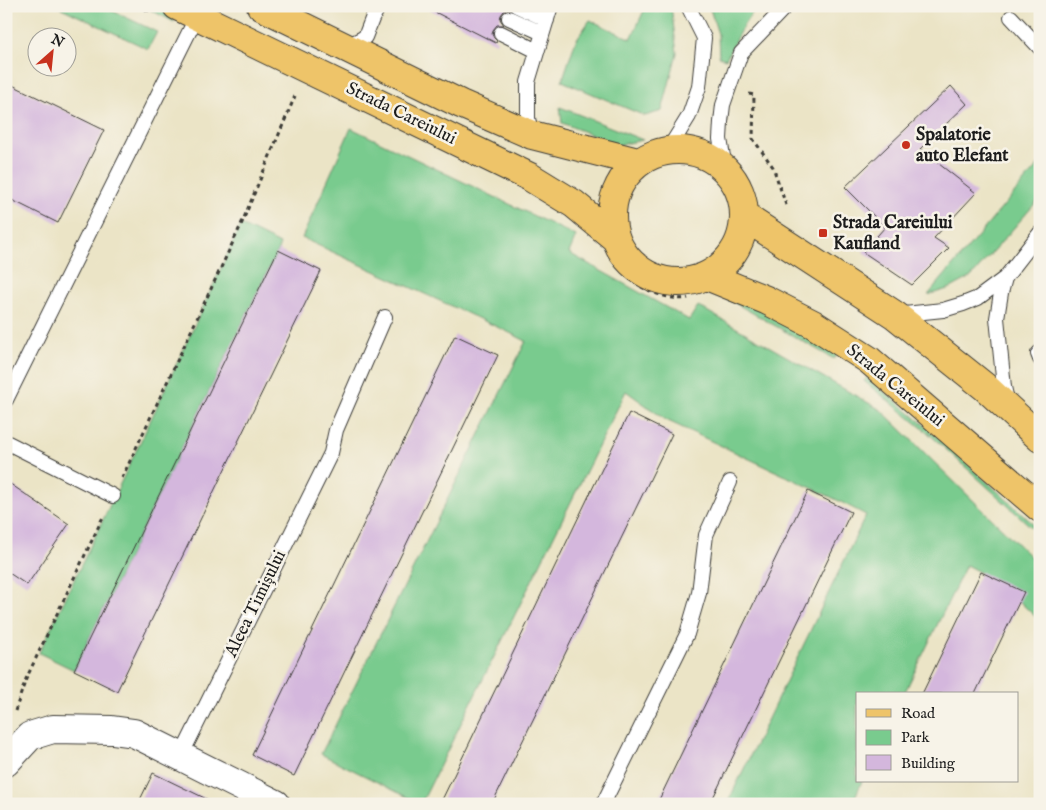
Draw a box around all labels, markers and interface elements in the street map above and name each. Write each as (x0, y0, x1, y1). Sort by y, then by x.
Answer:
north arrow (28, 28, 78, 78)
text: N (47, 30, 67, 52)
street label: Strada Careiului (342, 77, 460, 151)
place label: Spalatorie auto Elefant (916, 124, 1009, 168)
marker: Spalatorie auto Elefant (900, 139, 912, 151)
place label: Strada Careiului Kaufland (833, 212, 953, 256)
marker: Strada Careiului Kaufland (817, 227, 829, 239)
street label: Strada Careiului (841, 339, 949, 433)
street label: Aleea Timișului (220, 546, 292, 662)
legend (856, 692, 1018, 782)
text: Road (901, 704, 936, 723)
text: Park (901, 728, 931, 747)
text: Building (901, 754, 956, 773)

